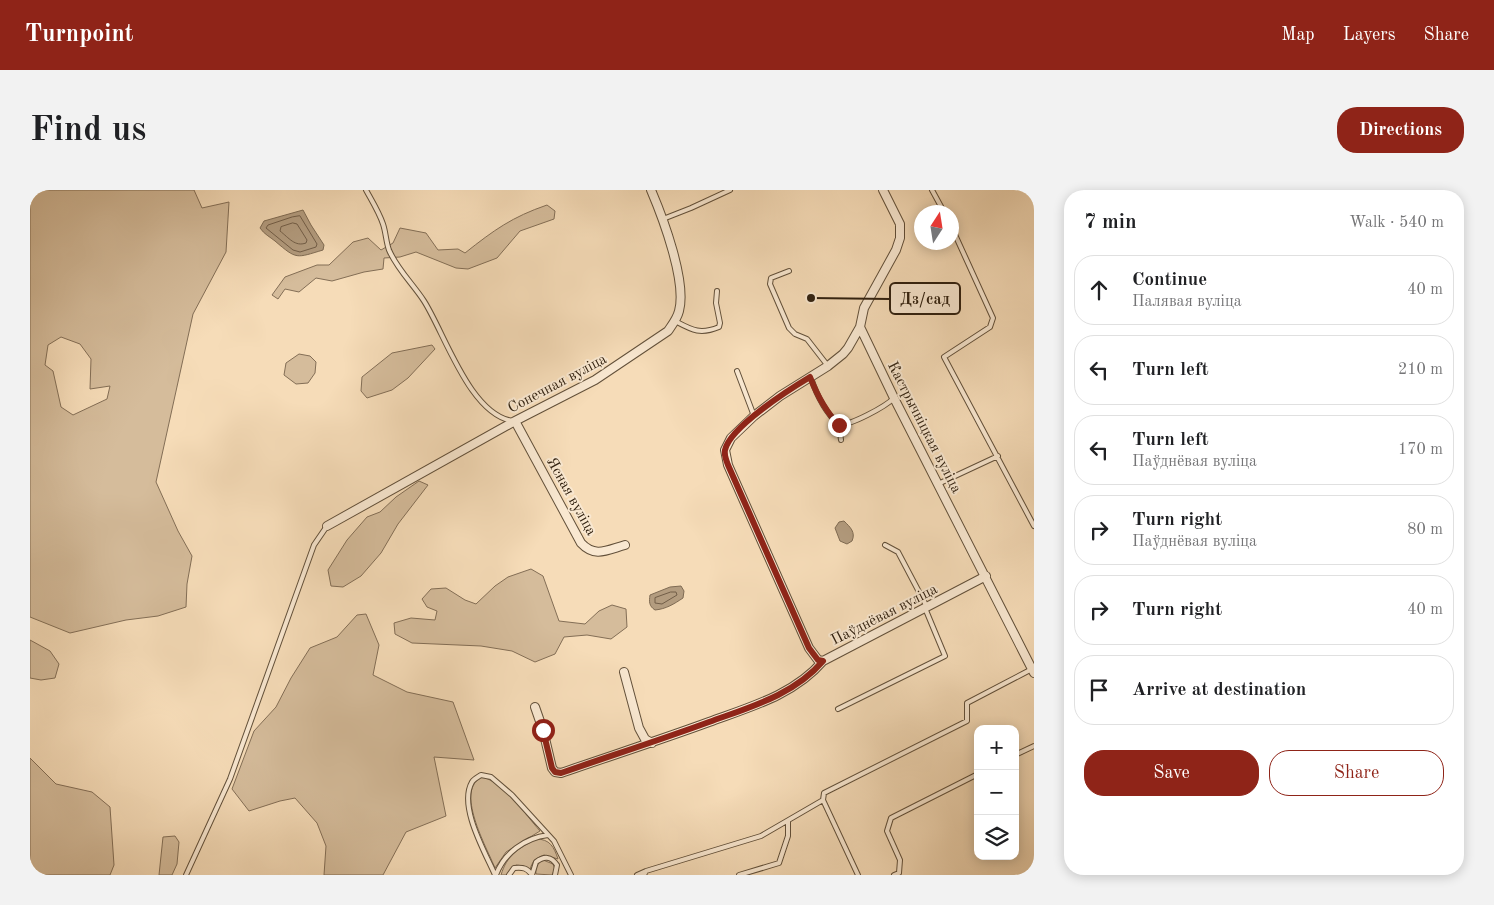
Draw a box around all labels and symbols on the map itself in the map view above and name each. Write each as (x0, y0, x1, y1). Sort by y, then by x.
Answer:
north arrow (914, 205, 959, 250)
callout: Дз/сад (890, 283, 960, 314)
text: Дз/сад (900, 292, 950, 308)
street label: Сонечная вуліца (506, 352, 610, 417)
street label: Кастрычніцкая вуліца (884, 360, 964, 496)
route end (828, 414, 851, 437)
street label: Ясная вуліца (543, 455, 599, 539)
street label: Паўднёвая вуліца (829, 582, 941, 649)
route start (532, 719, 555, 742)

